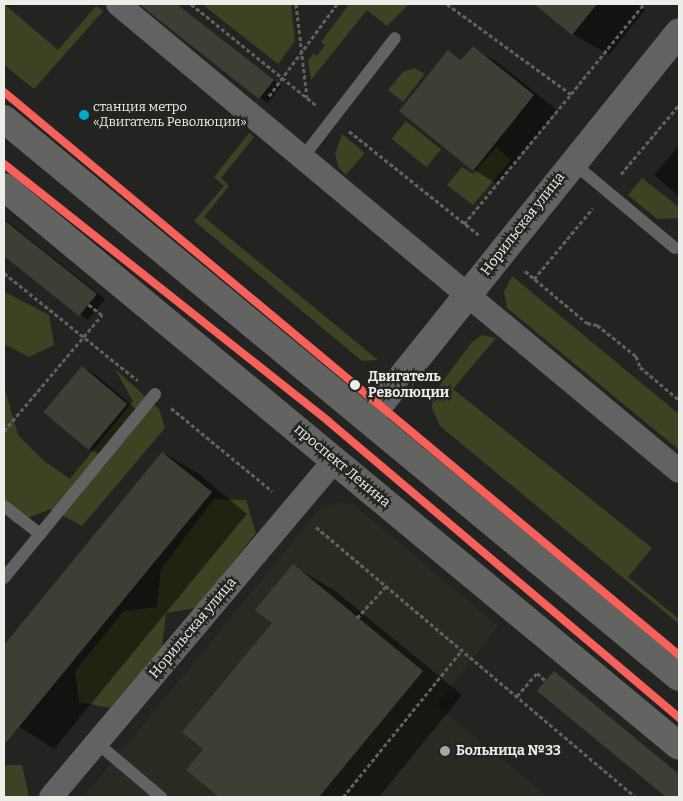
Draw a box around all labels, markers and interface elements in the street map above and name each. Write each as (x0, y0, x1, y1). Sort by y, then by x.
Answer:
place label: станция метро «Двигатель Революции» (93, 100, 247, 131)
marker: станция метро «Двигатель Революции» (79, 110, 89, 120)
street label: Норильская улица (478, 169, 568, 279)
place label: Двигатель Революции (368, 369, 449, 402)
marker: Двигатель Революции (346, 376, 364, 394)
street label: проспект Ленина (291, 421, 393, 511)
street label: Норильская улица (146, 574, 240, 682)
place label: Больница №33 (456, 743, 561, 759)
marker: Больница №33 (438, 744, 452, 758)

